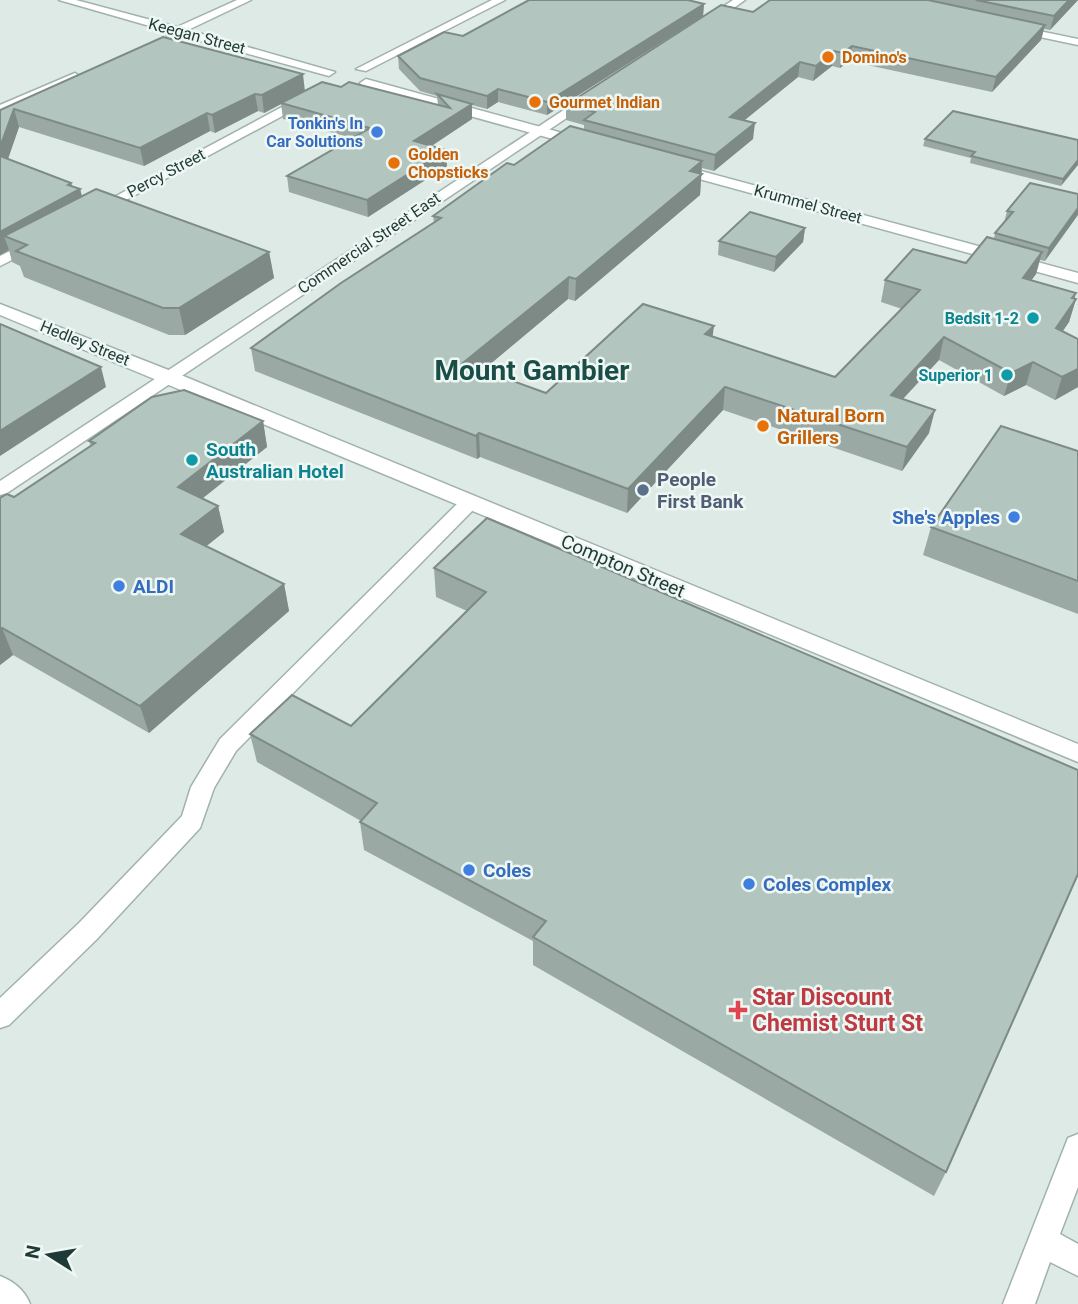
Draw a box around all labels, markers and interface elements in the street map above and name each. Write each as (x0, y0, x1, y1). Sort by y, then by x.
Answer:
street label: Keegan Street (146, 14, 248, 58)
place label: Domino's (842, 48, 907, 67)
marker: Domino's (820, 49, 836, 65)
place label: Gourmet Indian (549, 93, 660, 112)
marker: Gourmet Indian (527, 94, 543, 110)
place label: Tonkin's In Car Solutions (266, 114, 363, 151)
marker: Tonkin's In Car Solutions (369, 124, 385, 140)
street label: Percy Street (124, 144, 208, 202)
place label: Golden Chopsticks (408, 145, 488, 182)
marker: Golden Chopsticks (386, 155, 402, 171)
street label: Krummel Street (752, 180, 864, 228)
street label: Commercial Street East (294, 188, 444, 298)
place label: Bedsit 1-2 (945, 309, 1019, 328)
marker: Bedsit 1-2 (1025, 310, 1041, 326)
street label: Hedley Street (37, 316, 133, 370)
district label: Mount Gambier (435, 354, 630, 387)
place label: Superior 1 (918, 366, 993, 385)
marker: Superior 1 (999, 367, 1015, 383)
place label: Natural Born Grillers (777, 404, 885, 449)
marker: Natural Born Grillers (755, 418, 771, 434)
place label: South Australian Hotel (206, 438, 344, 483)
marker: South Australian Hotel (184, 452, 200, 468)
place label: People First Bank (657, 468, 744, 513)
marker: People First Bank (635, 482, 651, 498)
place label: She's Apples (892, 506, 1000, 529)
marker: She's Apples (1006, 509, 1022, 525)
street label: Compton Street (557, 529, 689, 603)
place label: ALDI (133, 575, 174, 598)
marker: ALDI (111, 578, 127, 594)
place label: Coles (483, 859, 531, 882)
marker: Coles (461, 862, 477, 878)
place label: Coles Complex (763, 873, 892, 896)
marker: Coles Complex (741, 876, 757, 892)
place label: Star Discount Chemist Sturt St (752, 984, 923, 1037)
marker: Star Discount Chemist Sturt St (730, 1002, 746, 1018)
north arrow (14, 1220, 84, 1290)
text: N (20, 1243, 45, 1261)

